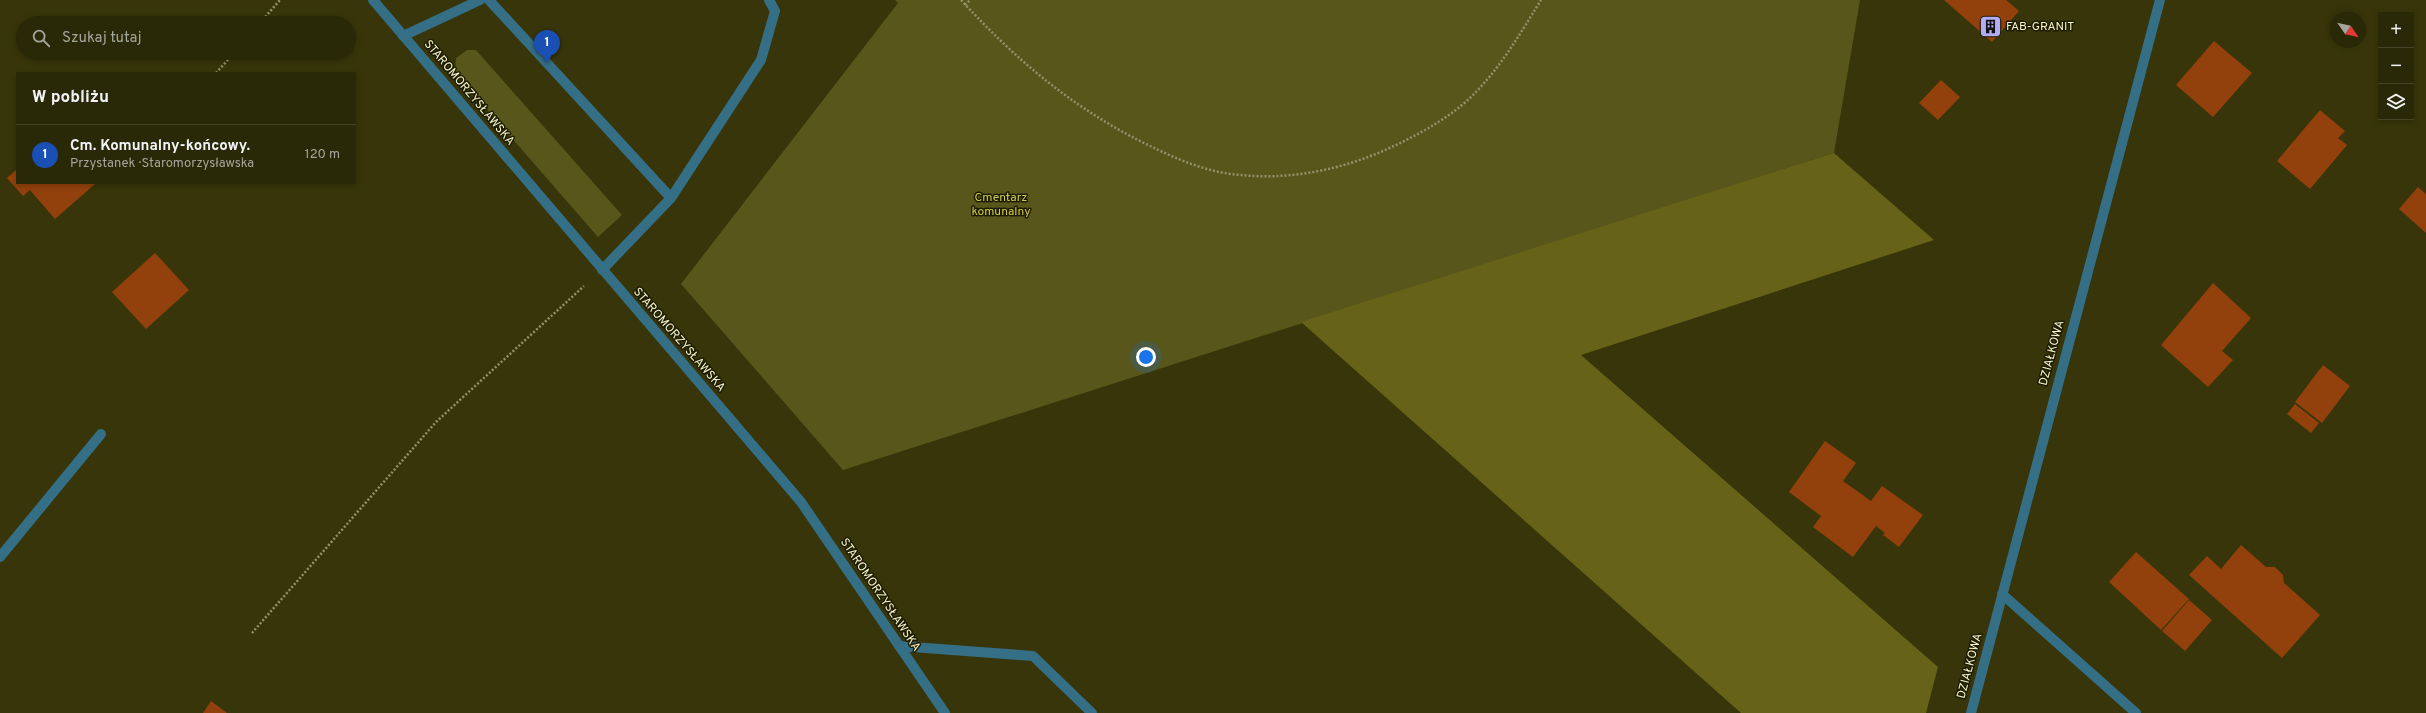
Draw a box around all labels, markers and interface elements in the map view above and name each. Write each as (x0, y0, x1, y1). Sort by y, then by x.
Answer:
north arrow (2330, 12, 2366, 48)
map controls (2378, 12, 2414, 120)
button: + (2378, 12, 2414, 48)
building icon: FAB-GRANIT (1977, 14, 2003, 40)
search box (16, 16, 356, 60)
place label: FAB-GRANIT (2006, 19, 2074, 35)
icon: search (30, 27, 52, 49)
text: Szukaj tutaj (62, 29, 142, 48)
pin: 1 (534, 30, 560, 63)
street label: STAROMORZYSŁAWSKA (420, 37, 518, 149)
button: − (2378, 48, 2414, 84)
button: layers (2378, 84, 2414, 120)
text: W pobliżu (32, 87, 109, 109)
text: Cm. Komunalny-końcowy. (70, 137, 250, 156)
text: 1 (42, 147, 48, 163)
text: 120 m (305, 147, 340, 163)
text: Przystanek · Staromorzysławska (70, 156, 254, 172)
park label: Cmentarz komunalny (971, 190, 1031, 220)
street label: STAROMORZYSŁAWSKA (629, 284, 729, 396)
street label: DZIAŁKOWA (2036, 318, 2068, 388)
your location (1136, 347, 1156, 367)
street label: STAROMORZYSŁAWSKA (836, 535, 924, 655)
street label: DZIAŁKOWA (1954, 631, 1986, 701)

